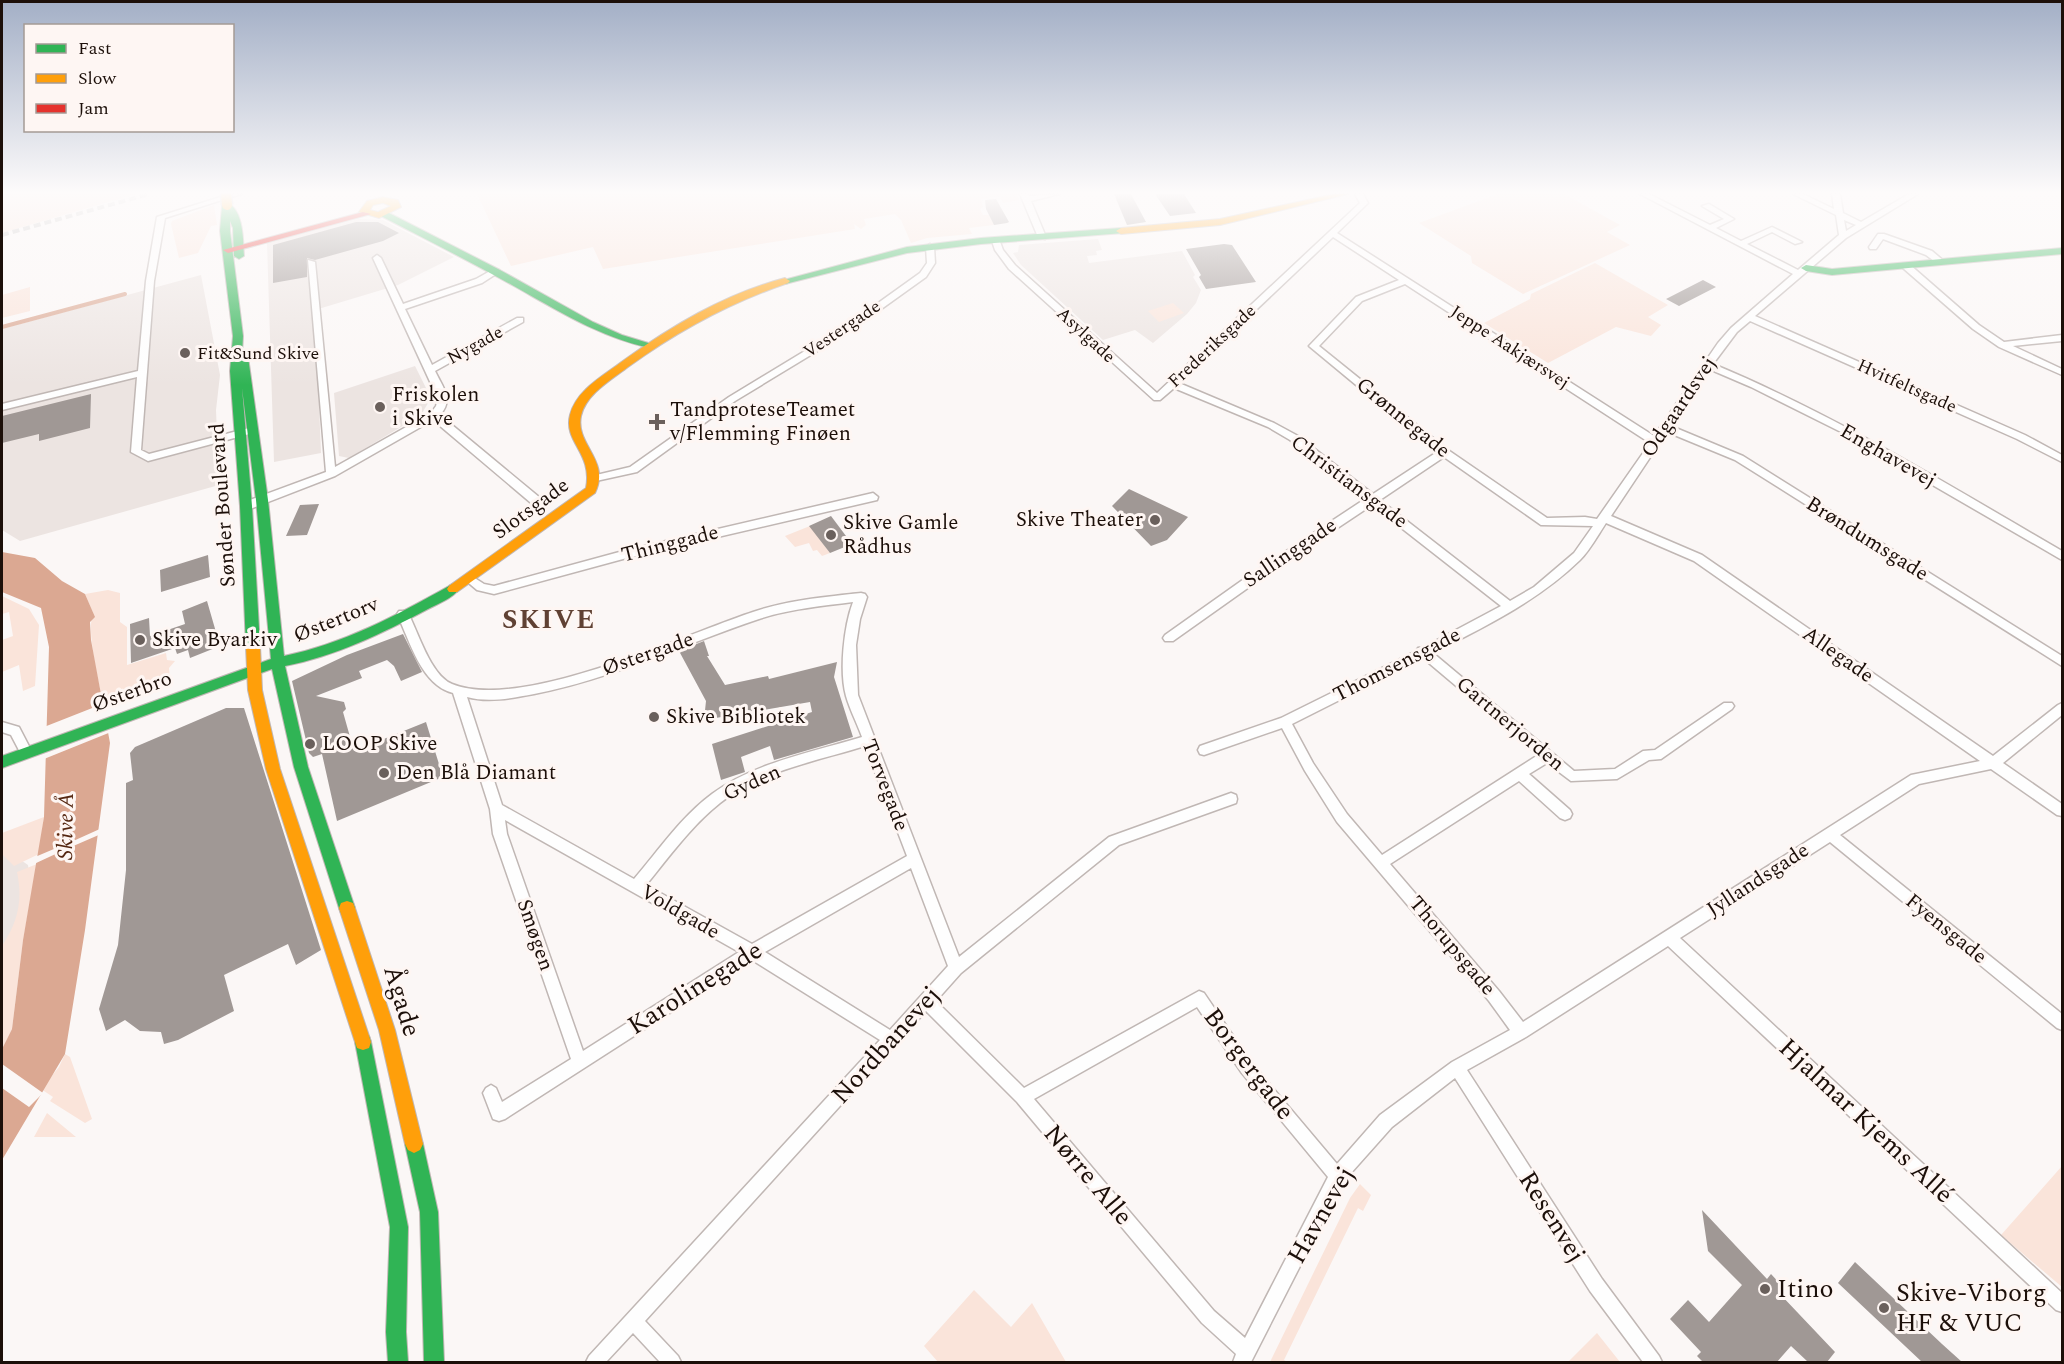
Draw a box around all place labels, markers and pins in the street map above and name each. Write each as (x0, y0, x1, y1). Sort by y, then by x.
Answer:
place label: Fit&Sund Skive (197, 340, 319, 367)
marker: Fit&Sund Skive (178, 346, 192, 360)
place label: Friskolen i Skive (392, 379, 479, 435)
place label: TandproteseTeamet v/Flemming Finøen (669, 394, 855, 450)
marker: Friskolen i Skive (373, 400, 387, 414)
marker: TandproteseTeamet v/Flemming Finøen (648, 413, 666, 431)
place label: Skive Theater (1016, 504, 1143, 536)
place label: Skive Gamle Rådhus (843, 507, 958, 563)
marker: Skive Theater (1148, 513, 1162, 527)
marker: Skive Gamle Rådhus (824, 528, 838, 542)
place label: Skive Byarkiv (152, 624, 278, 656)
marker: Skive Byarkiv (133, 633, 147, 647)
place label: Skive Bibliotek (666, 701, 806, 733)
marker: Skive Bibliotek (647, 710, 661, 724)
place label: LOOP Skive (322, 728, 437, 760)
marker: LOOP Skive (303, 737, 317, 751)
place label: Den Blå Diamant (396, 757, 556, 789)
marker: Den Blå Diamant (377, 766, 391, 780)
place label: Itino (1777, 1269, 1834, 1309)
place label: Skive-Viborg HF & VUC (1896, 1273, 2047, 1343)
marker: Itino (1758, 1282, 1772, 1296)
marker: Skive-Viborg HF & VUC (1877, 1301, 1891, 1315)

